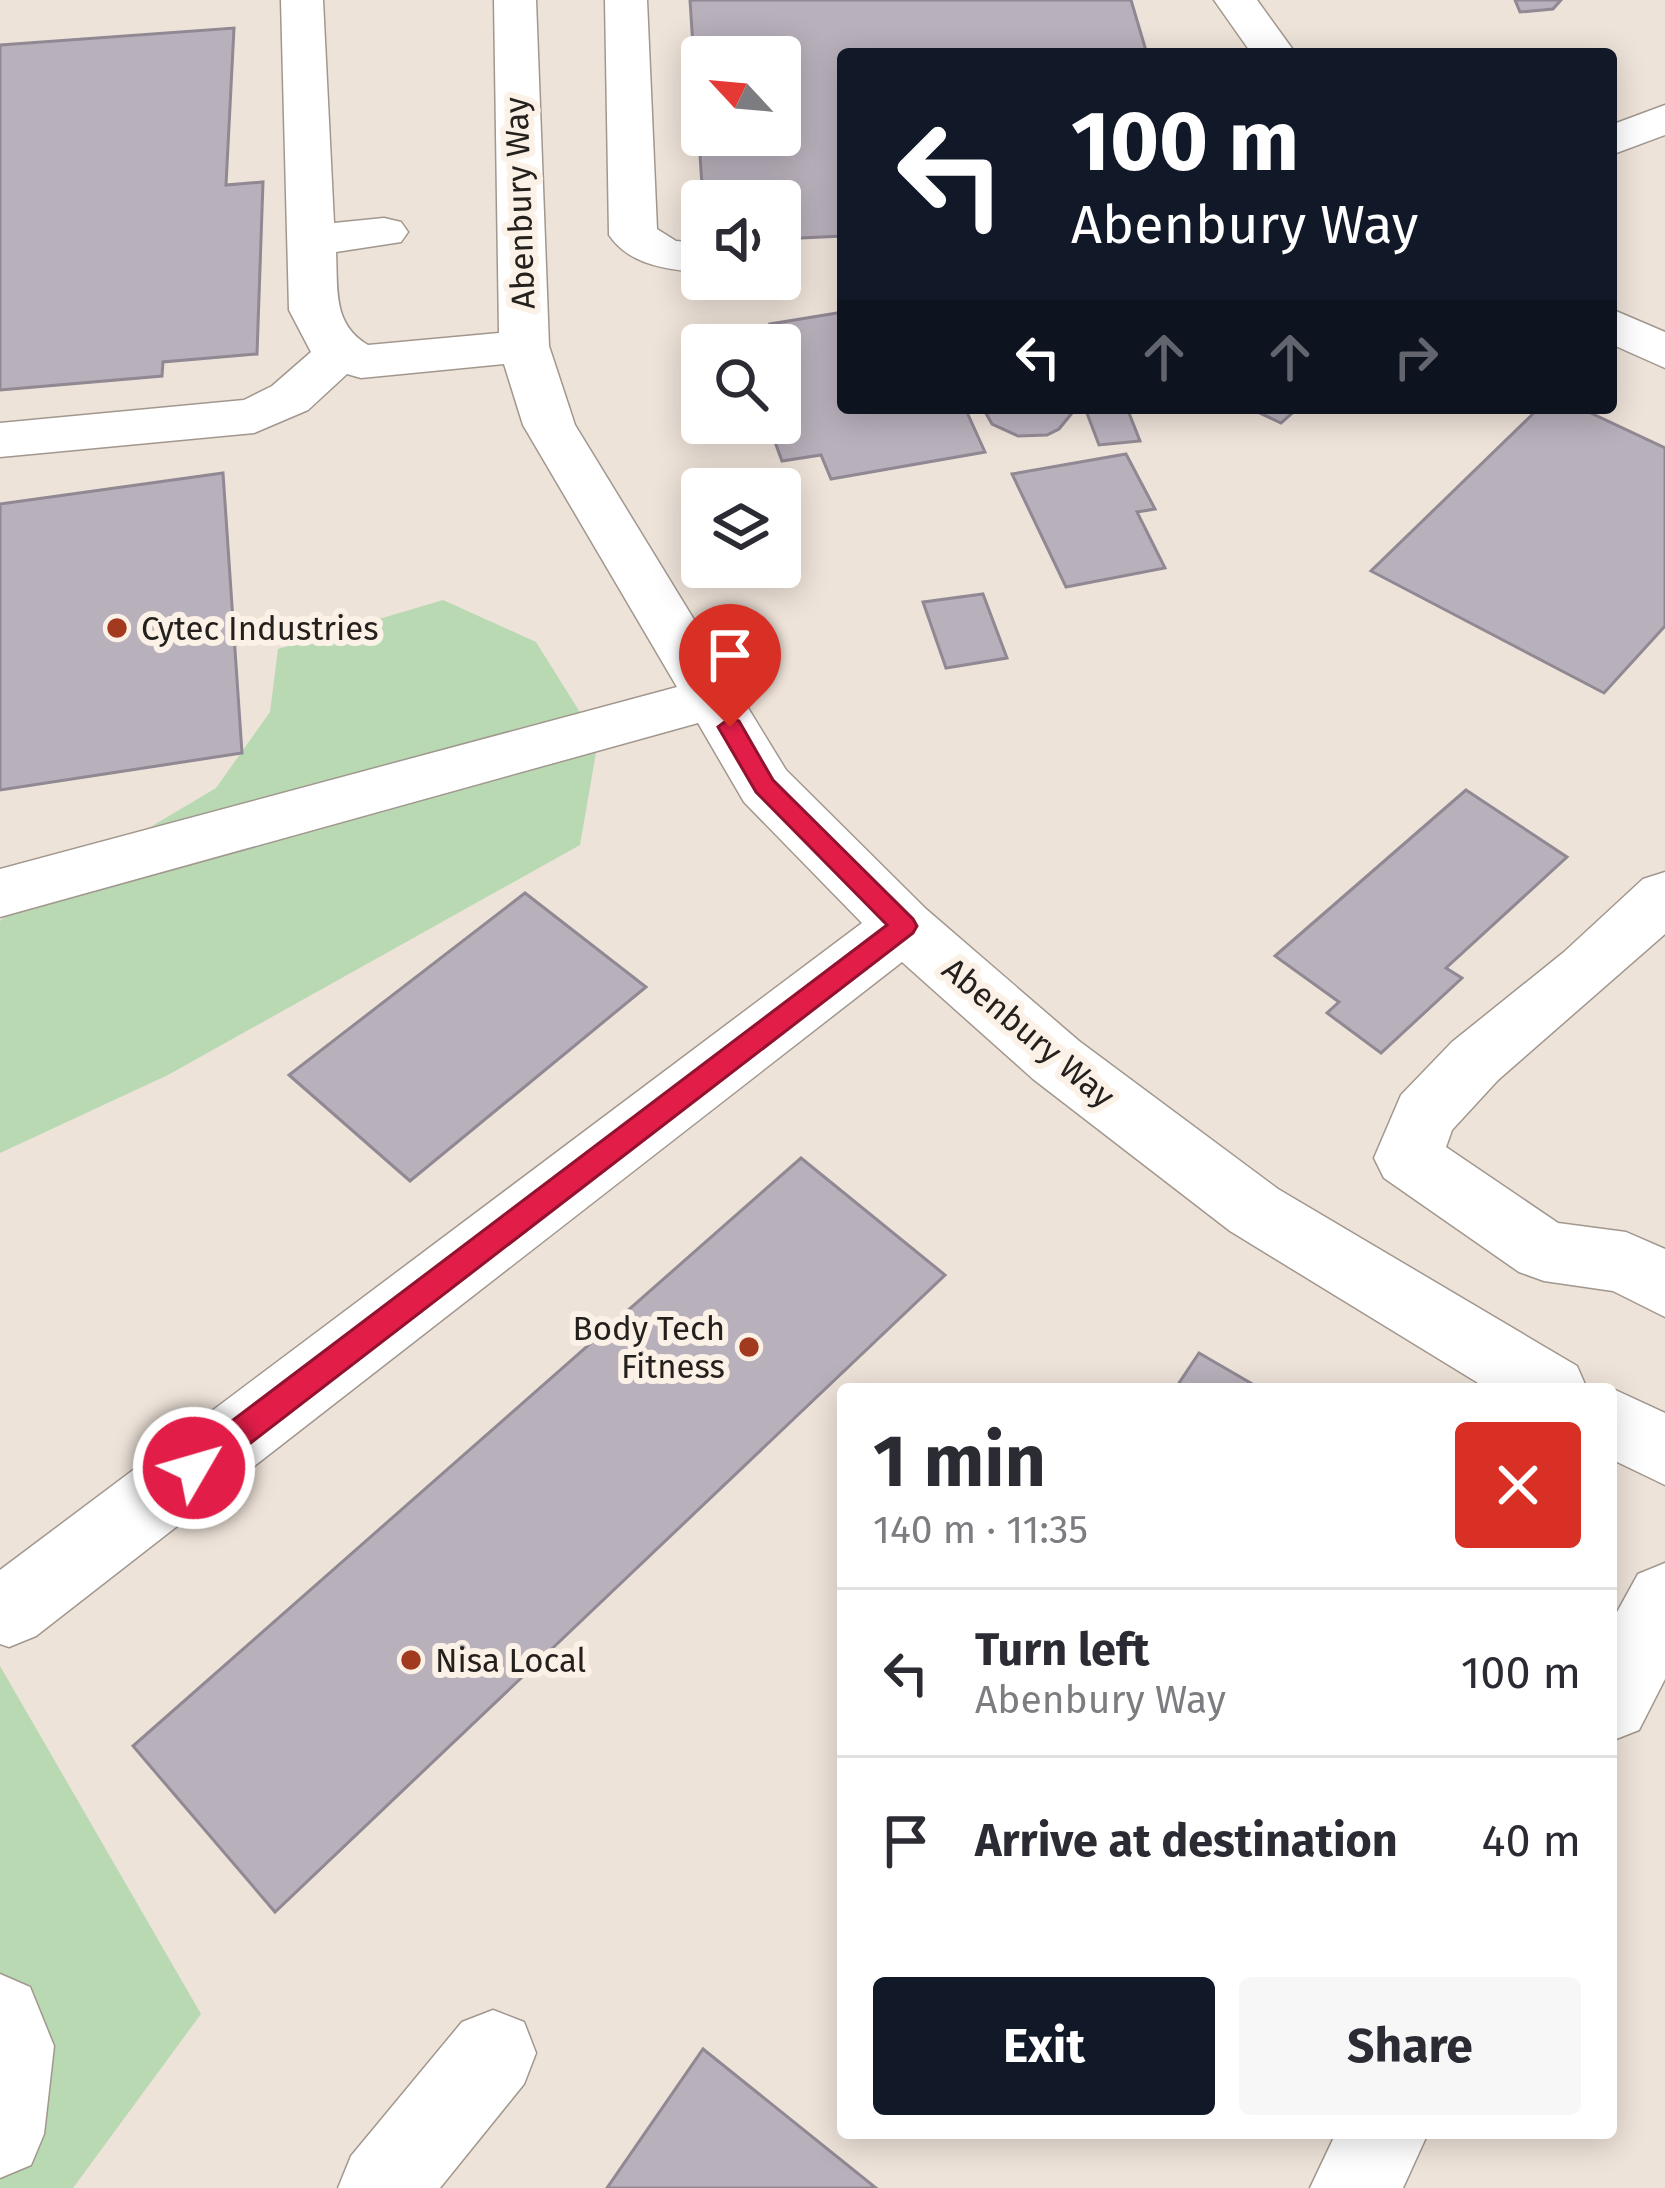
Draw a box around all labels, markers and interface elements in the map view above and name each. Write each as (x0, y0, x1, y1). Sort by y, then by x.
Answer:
north arrow (681, 36, 801, 156)
map controls (681, 36, 801, 588)
text: 100 m (1071, 91, 1299, 192)
street label: Abenbury Way (496, 96, 544, 310)
icon: left (873, 96, 1029, 252)
button: sound (681, 180, 801, 300)
text: Abenbury Way (1071, 193, 1418, 257)
button: search (681, 324, 801, 444)
icon: left (1005, 324, 1071, 390)
icon: ahead (1131, 324, 1197, 390)
icon: ahead (1257, 324, 1323, 390)
icon: right (1383, 324, 1449, 390)
button: layers (681, 468, 801, 588)
pin (679, 604, 781, 727)
place label: Cytec Industries (141, 609, 379, 649)
marker: Cytec Industries (104, 615, 130, 641)
icon: arrive (697, 622, 763, 688)
street label: Abenbury Way (934, 949, 1123, 1116)
place label: Body Tech Fitness (573, 1309, 725, 1387)
marker: Body Tech Fitness (736, 1334, 762, 1360)
position arrow (131, 1405, 257, 1531)
text: 1 min (873, 1419, 1046, 1505)
button: close (1455, 1422, 1581, 1548)
text: 140 m · 11:35 (873, 1507, 1088, 1553)
text: Turn left (975, 1623, 1149, 1677)
icon: left (873, 1640, 939, 1706)
place label: Nisa Local (435, 1641, 587, 1681)
text: 100 m (1461, 1646, 1581, 1700)
marker: Nisa Local (398, 1647, 424, 1673)
text: Abenbury Way (975, 1677, 1226, 1723)
icon: arrive (873, 1808, 939, 1874)
text: Arrive at destination (975, 1814, 1398, 1868)
text: 40 m (1481, 1814, 1581, 1868)
button: Exit (873, 1977, 1215, 2115)
button: Share (1239, 1977, 1581, 2115)

